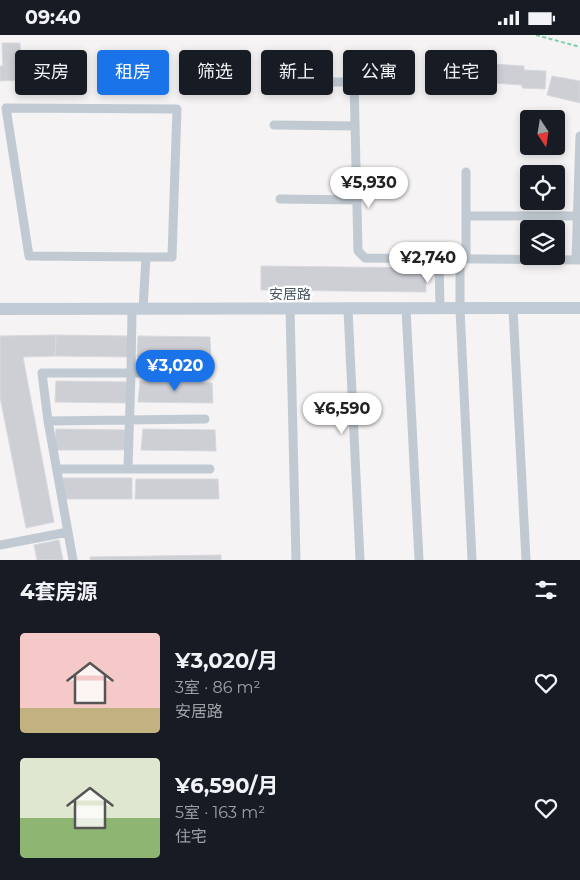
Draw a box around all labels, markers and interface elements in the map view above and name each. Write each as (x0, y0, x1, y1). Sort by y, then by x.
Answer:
text: 09:40 (25, 6, 81, 29)
chip: 买房 (15, 50, 87, 95)
chip: 租房 (97, 50, 169, 95)
chip: 筛选 (179, 50, 251, 95)
chip: 新上 (261, 50, 333, 95)
chip: 公寓 (343, 50, 415, 95)
chip: 住宅 (425, 50, 497, 95)
north arrow (520, 110, 565, 155)
map controls (520, 110, 565, 265)
button: locate (520, 165, 565, 210)
pin: ¥5,930 (328, 167, 410, 209)
text: ¥5,930 (341, 173, 397, 192)
button: layers (520, 220, 565, 265)
pin: ¥2,740 (387, 241, 469, 284)
text: ¥2,740 (400, 248, 456, 267)
street label: 安居路 (269, 285, 311, 303)
pin: ¥3,020 (134, 349, 216, 392)
text: ¥3,020 (147, 356, 203, 375)
pin: ¥6,590 (301, 393, 383, 435)
text: ¥6,590 (314, 399, 370, 418)
icon: filters (532, 576, 560, 604)
text: 4套房源 (20, 579, 97, 604)
text: ¥3,020/月 (175, 648, 278, 673)
icon: home (60, 653, 120, 713)
icon: heart (532, 669, 560, 697)
text: 3室 · 86 m² (175, 678, 260, 697)
text: 安居路 (175, 702, 223, 721)
text: ¥6,590/月 (175, 773, 278, 798)
icon: home (60, 778, 120, 838)
icon: heart (532, 794, 560, 822)
text: 5室 · 163 m² (175, 803, 265, 822)
text: 住宅 (175, 827, 207, 846)

